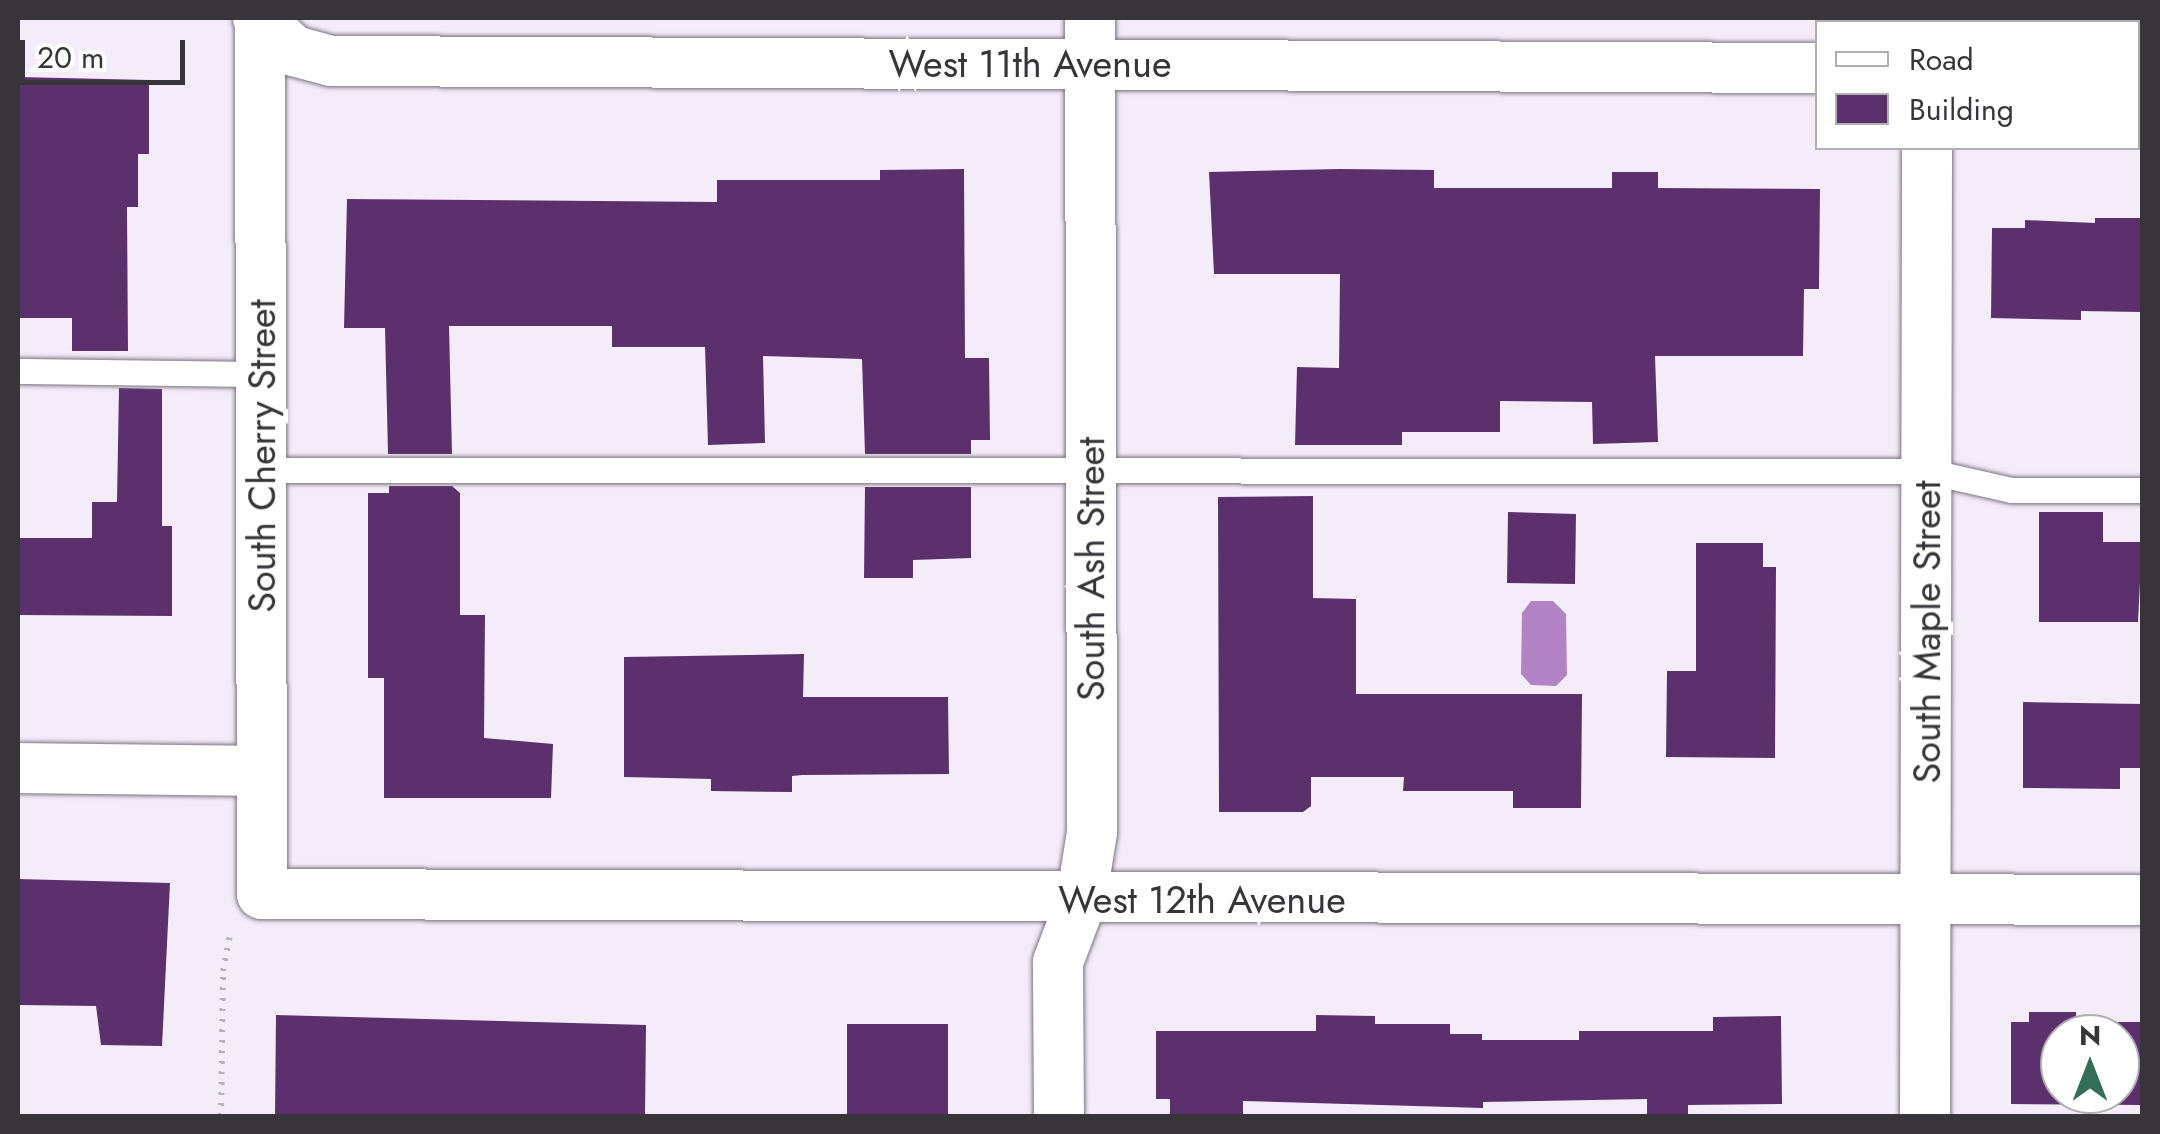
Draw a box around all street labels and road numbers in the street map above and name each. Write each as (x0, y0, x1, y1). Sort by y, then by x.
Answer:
street label: West 11th Avenue (888, 41, 1172, 87)
street label: South Cherry Street (239, 299, 285, 613)
street label: South Ash Street (1068, 437, 1114, 701)
street label: South Maple Street (1904, 480, 1950, 784)
street label: West 12th Avenue (1058, 877, 1346, 923)

